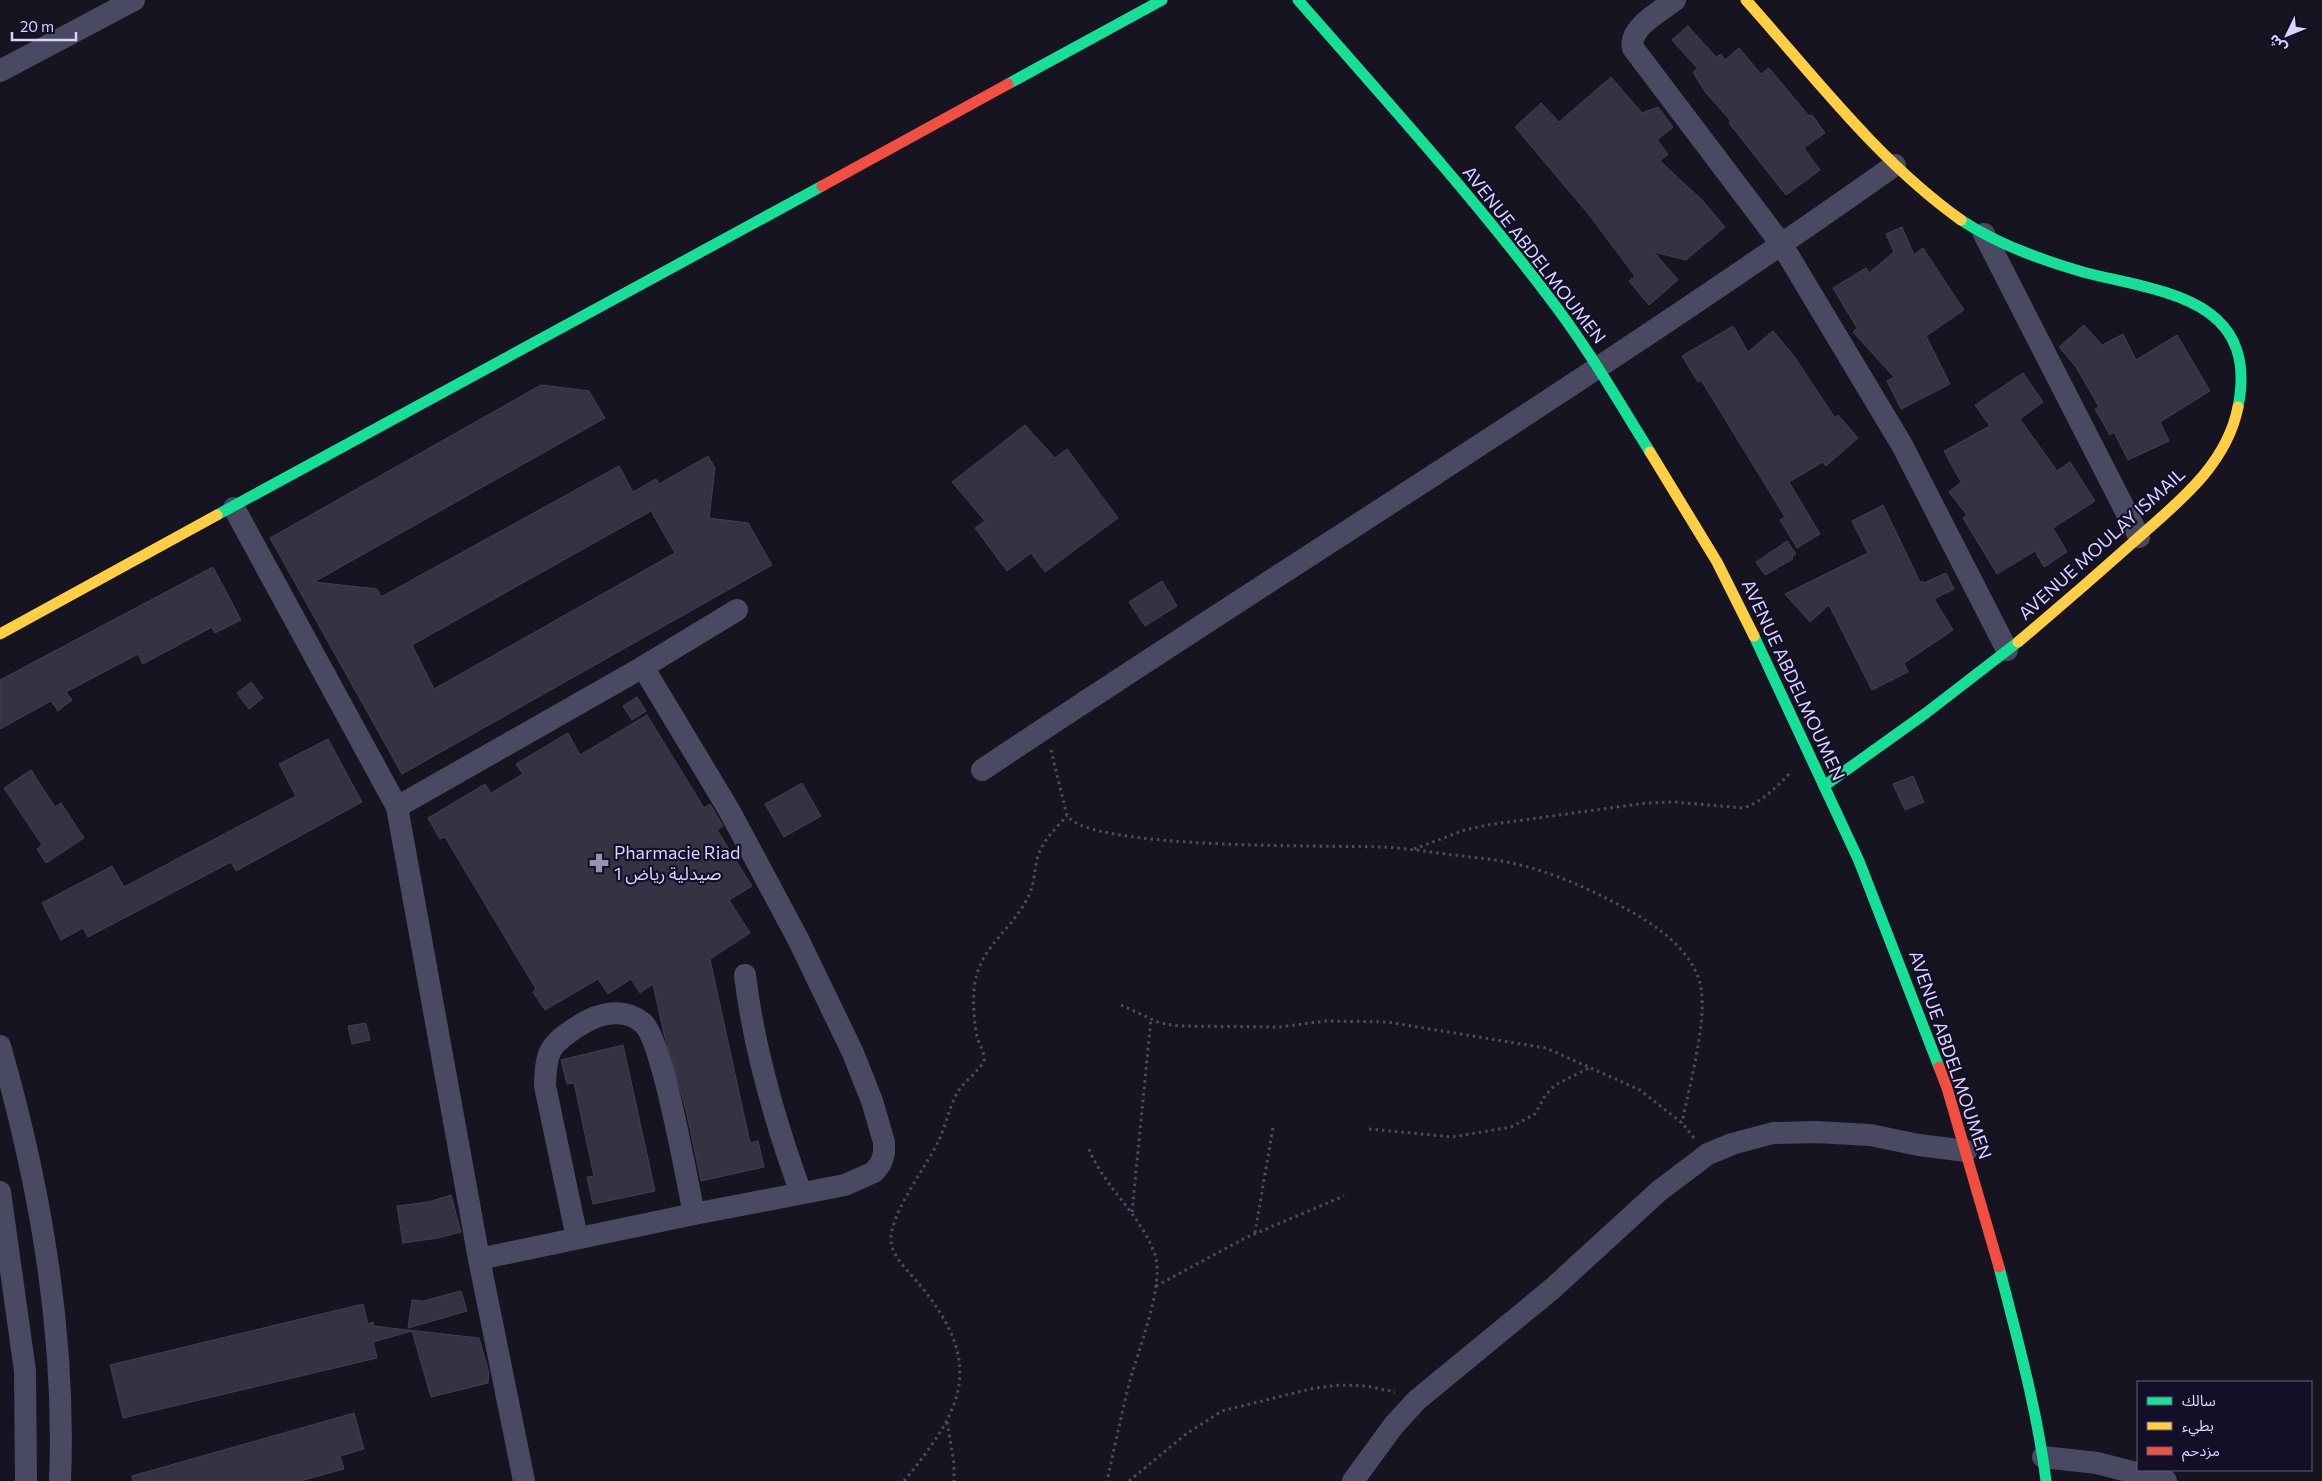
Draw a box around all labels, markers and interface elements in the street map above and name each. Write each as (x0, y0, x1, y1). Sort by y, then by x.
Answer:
scale bar (12, 10, 76, 42)
north arrow (2262, 10, 2312, 60)
text: 20 m (20, 17, 54, 35)
text: ش (2264, 31, 2290, 57)
street label: AVENUE ABDELMOUMEN (1459, 161, 1611, 348)
street label: AVENUE MOULAY ISMAIL (2013, 463, 2189, 624)
street label: AVENUE ABDELMOUMEN (1738, 576, 1850, 784)
place label: Pharmacie Riad 1 صيدلية رياض (614, 841, 740, 885)
pharmacy icon: Pharmacie Riad 1 صيدلية رياض (588, 852, 610, 874)
street label: AVENUE ABDELMOUMEN (1905, 947, 1997, 1162)
legend (2137, 1381, 2312, 1471)
text: سالك (2182, 1391, 2216, 1409)
text: بطيء (2182, 1416, 2214, 1437)
text: مزدحم (2182, 1441, 2220, 1462)

